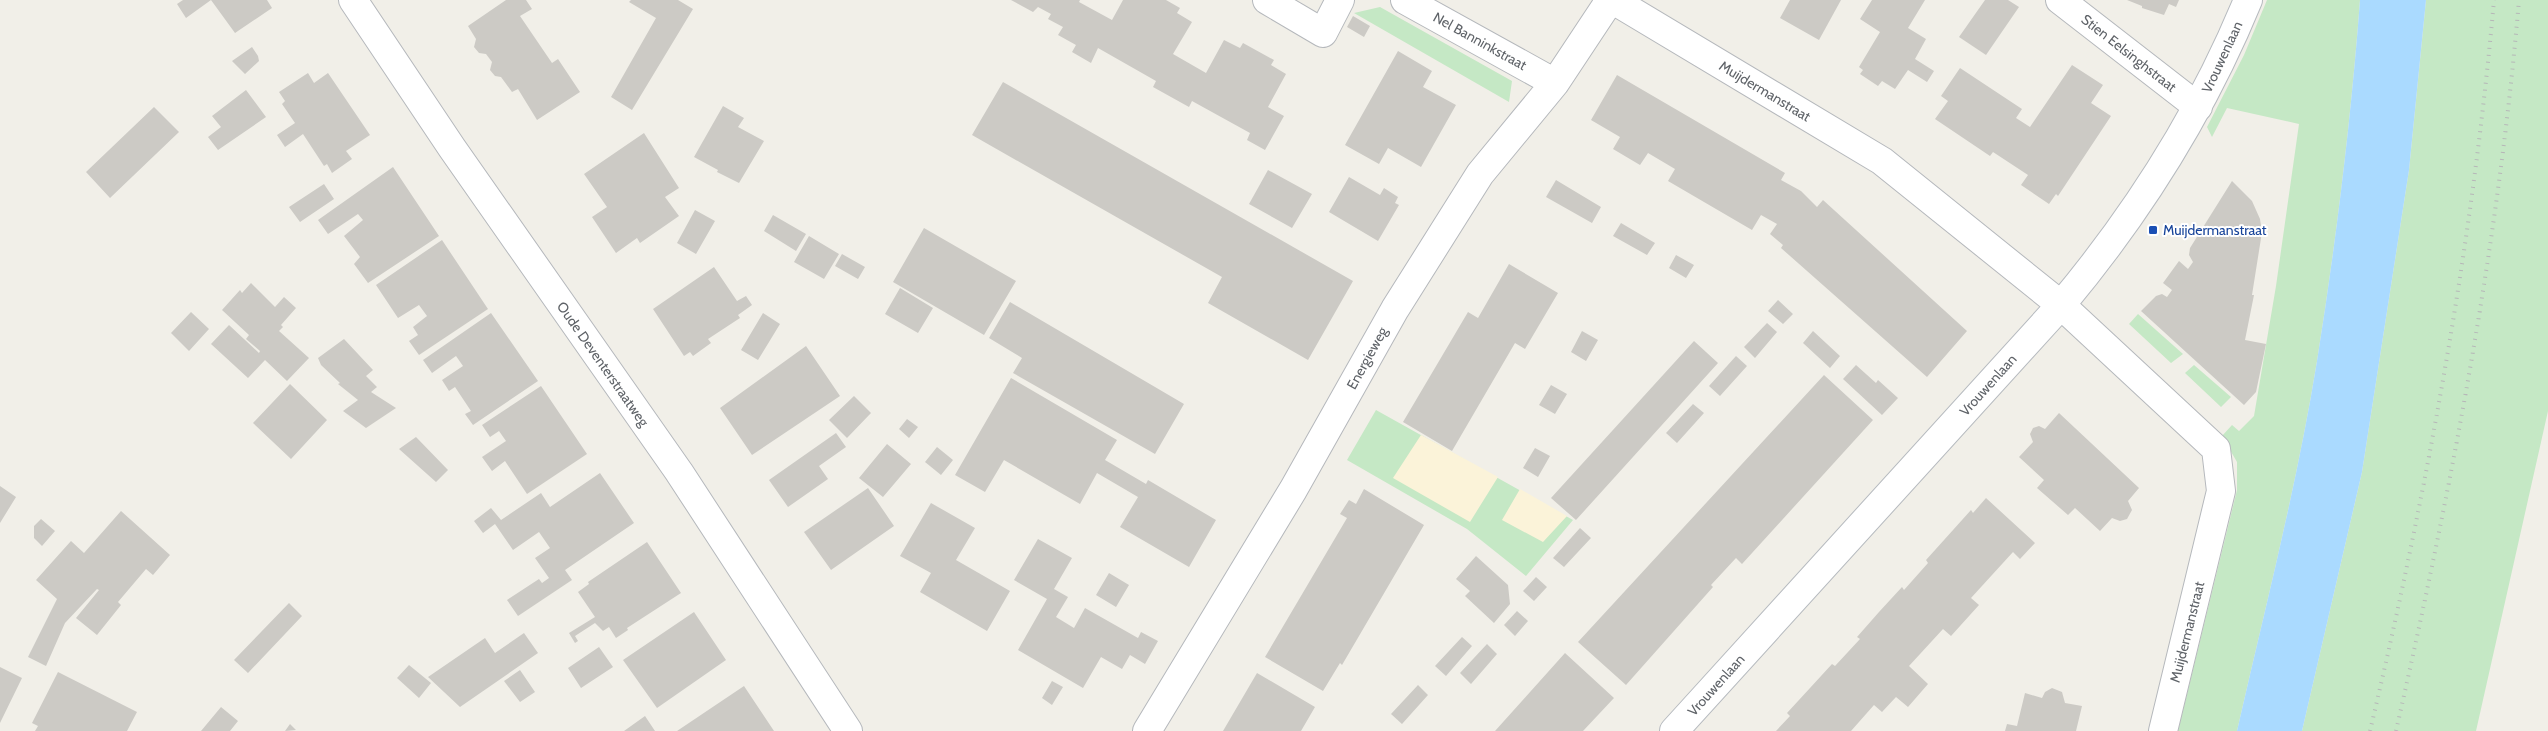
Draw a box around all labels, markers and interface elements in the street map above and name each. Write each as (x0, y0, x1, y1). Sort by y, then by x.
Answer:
street label: Nel Banninkstraat (1430, 8, 1530, 74)
street label: Stien Eelsinghstraat (2078, 10, 2180, 96)
street label: Vrouwenlaan (2198, 18, 2246, 96)
street label: Muijdermanstraat (1716, 57, 1814, 126)
place label: Muijdermanstraat (2163, 221, 2267, 239)
marker: Muijdermanstraat (2147, 224, 2159, 236)
street label: Oude Deventerstraatweg (553, 298, 653, 431)
street label: Energieweg (1343, 323, 1392, 392)
street label: Vrouwenlaan (1956, 350, 2021, 420)
street label: Muijdermanstraat (2166, 579, 2208, 684)
street label: Vrouwenlaan (1684, 650, 1749, 720)

